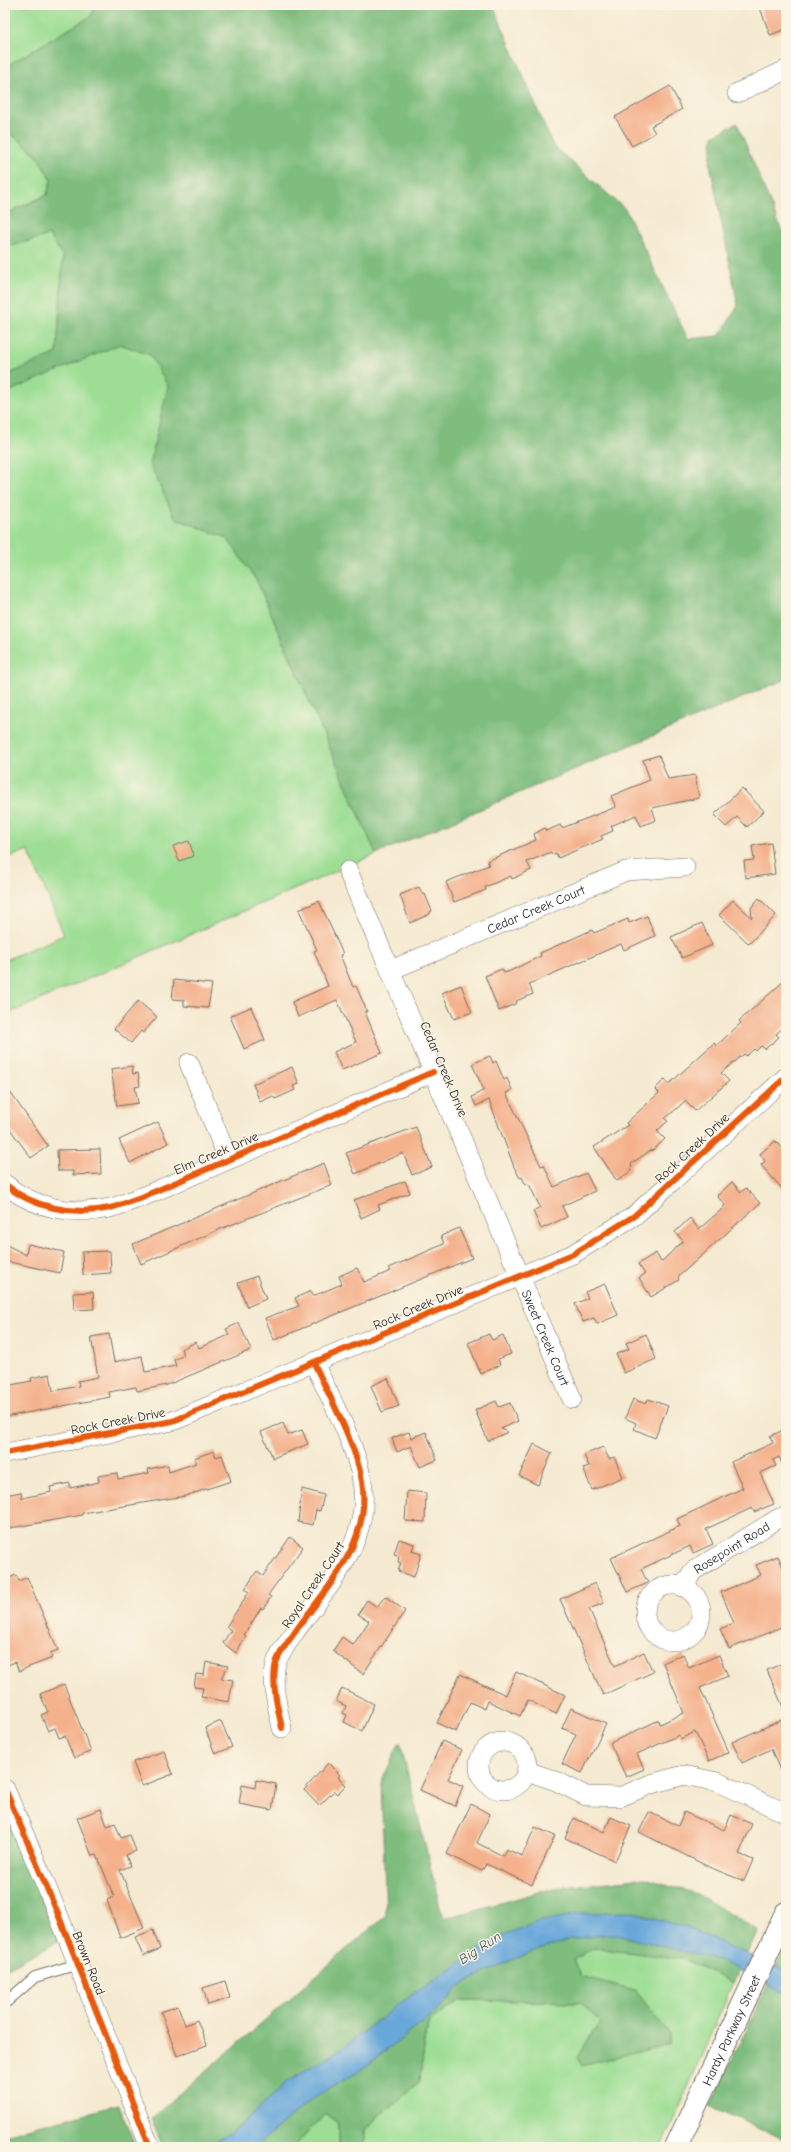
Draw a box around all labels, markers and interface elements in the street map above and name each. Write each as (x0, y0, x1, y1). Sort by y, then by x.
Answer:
street label: Cedar Creek Court (485, 881, 588, 936)
street label: Cedar Creek Drive (417, 1019, 471, 1119)
street label: Rock Creek Drive (652, 1109, 733, 1186)
street label: Elm Creek Drive (172, 1128, 261, 1178)
street label: Rock Creek Drive (371, 1281, 466, 1333)
street label: Sweet Creek Court (519, 1287, 573, 1389)
street label: Rock Creek Drive (69, 1404, 167, 1438)
street label: Rosepoint Road (691, 1518, 772, 1576)
street label: Royal Creek Court (279, 1538, 348, 1631)
water label: Big Run (456, 1928, 505, 1968)
street label: Brown Road (69, 1929, 109, 1997)
street label: Hardy Parkway Street (699, 1972, 764, 2088)

